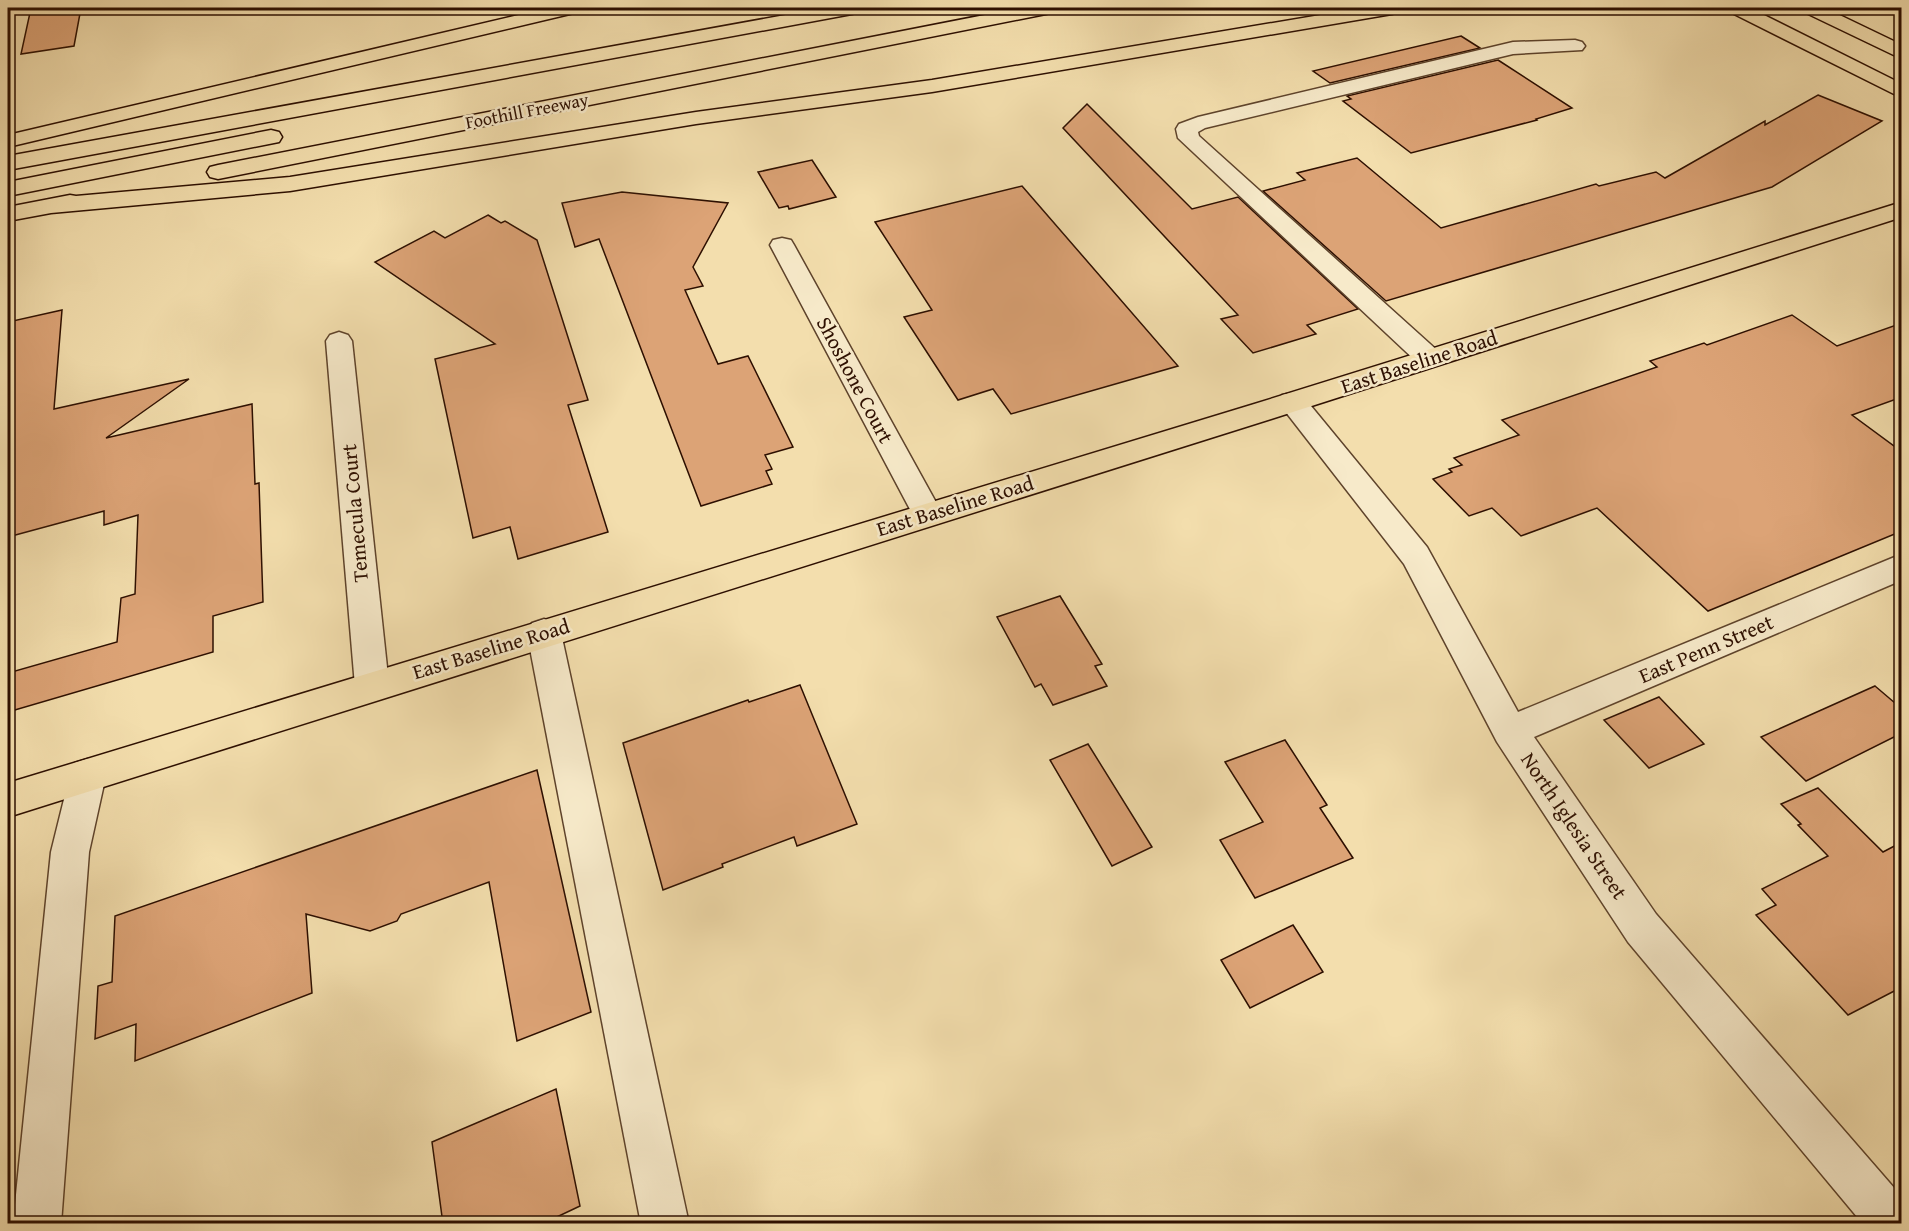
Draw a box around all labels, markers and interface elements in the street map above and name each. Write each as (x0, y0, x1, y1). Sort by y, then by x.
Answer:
street label: Foothill Freeway (463, 85, 591, 136)
street label: Shoshone Court (809, 311, 902, 449)
street label: East Baseline Road (1337, 321, 1502, 401)
street label: Temecula Court (333, 442, 376, 583)
street label: East Baseline Road (872, 467, 1038, 544)
street label: East Penn Street (1634, 606, 1778, 691)
street label: East Baseline Road (408, 610, 574, 687)
street label: North Iglesia Street (1514, 746, 1636, 906)

